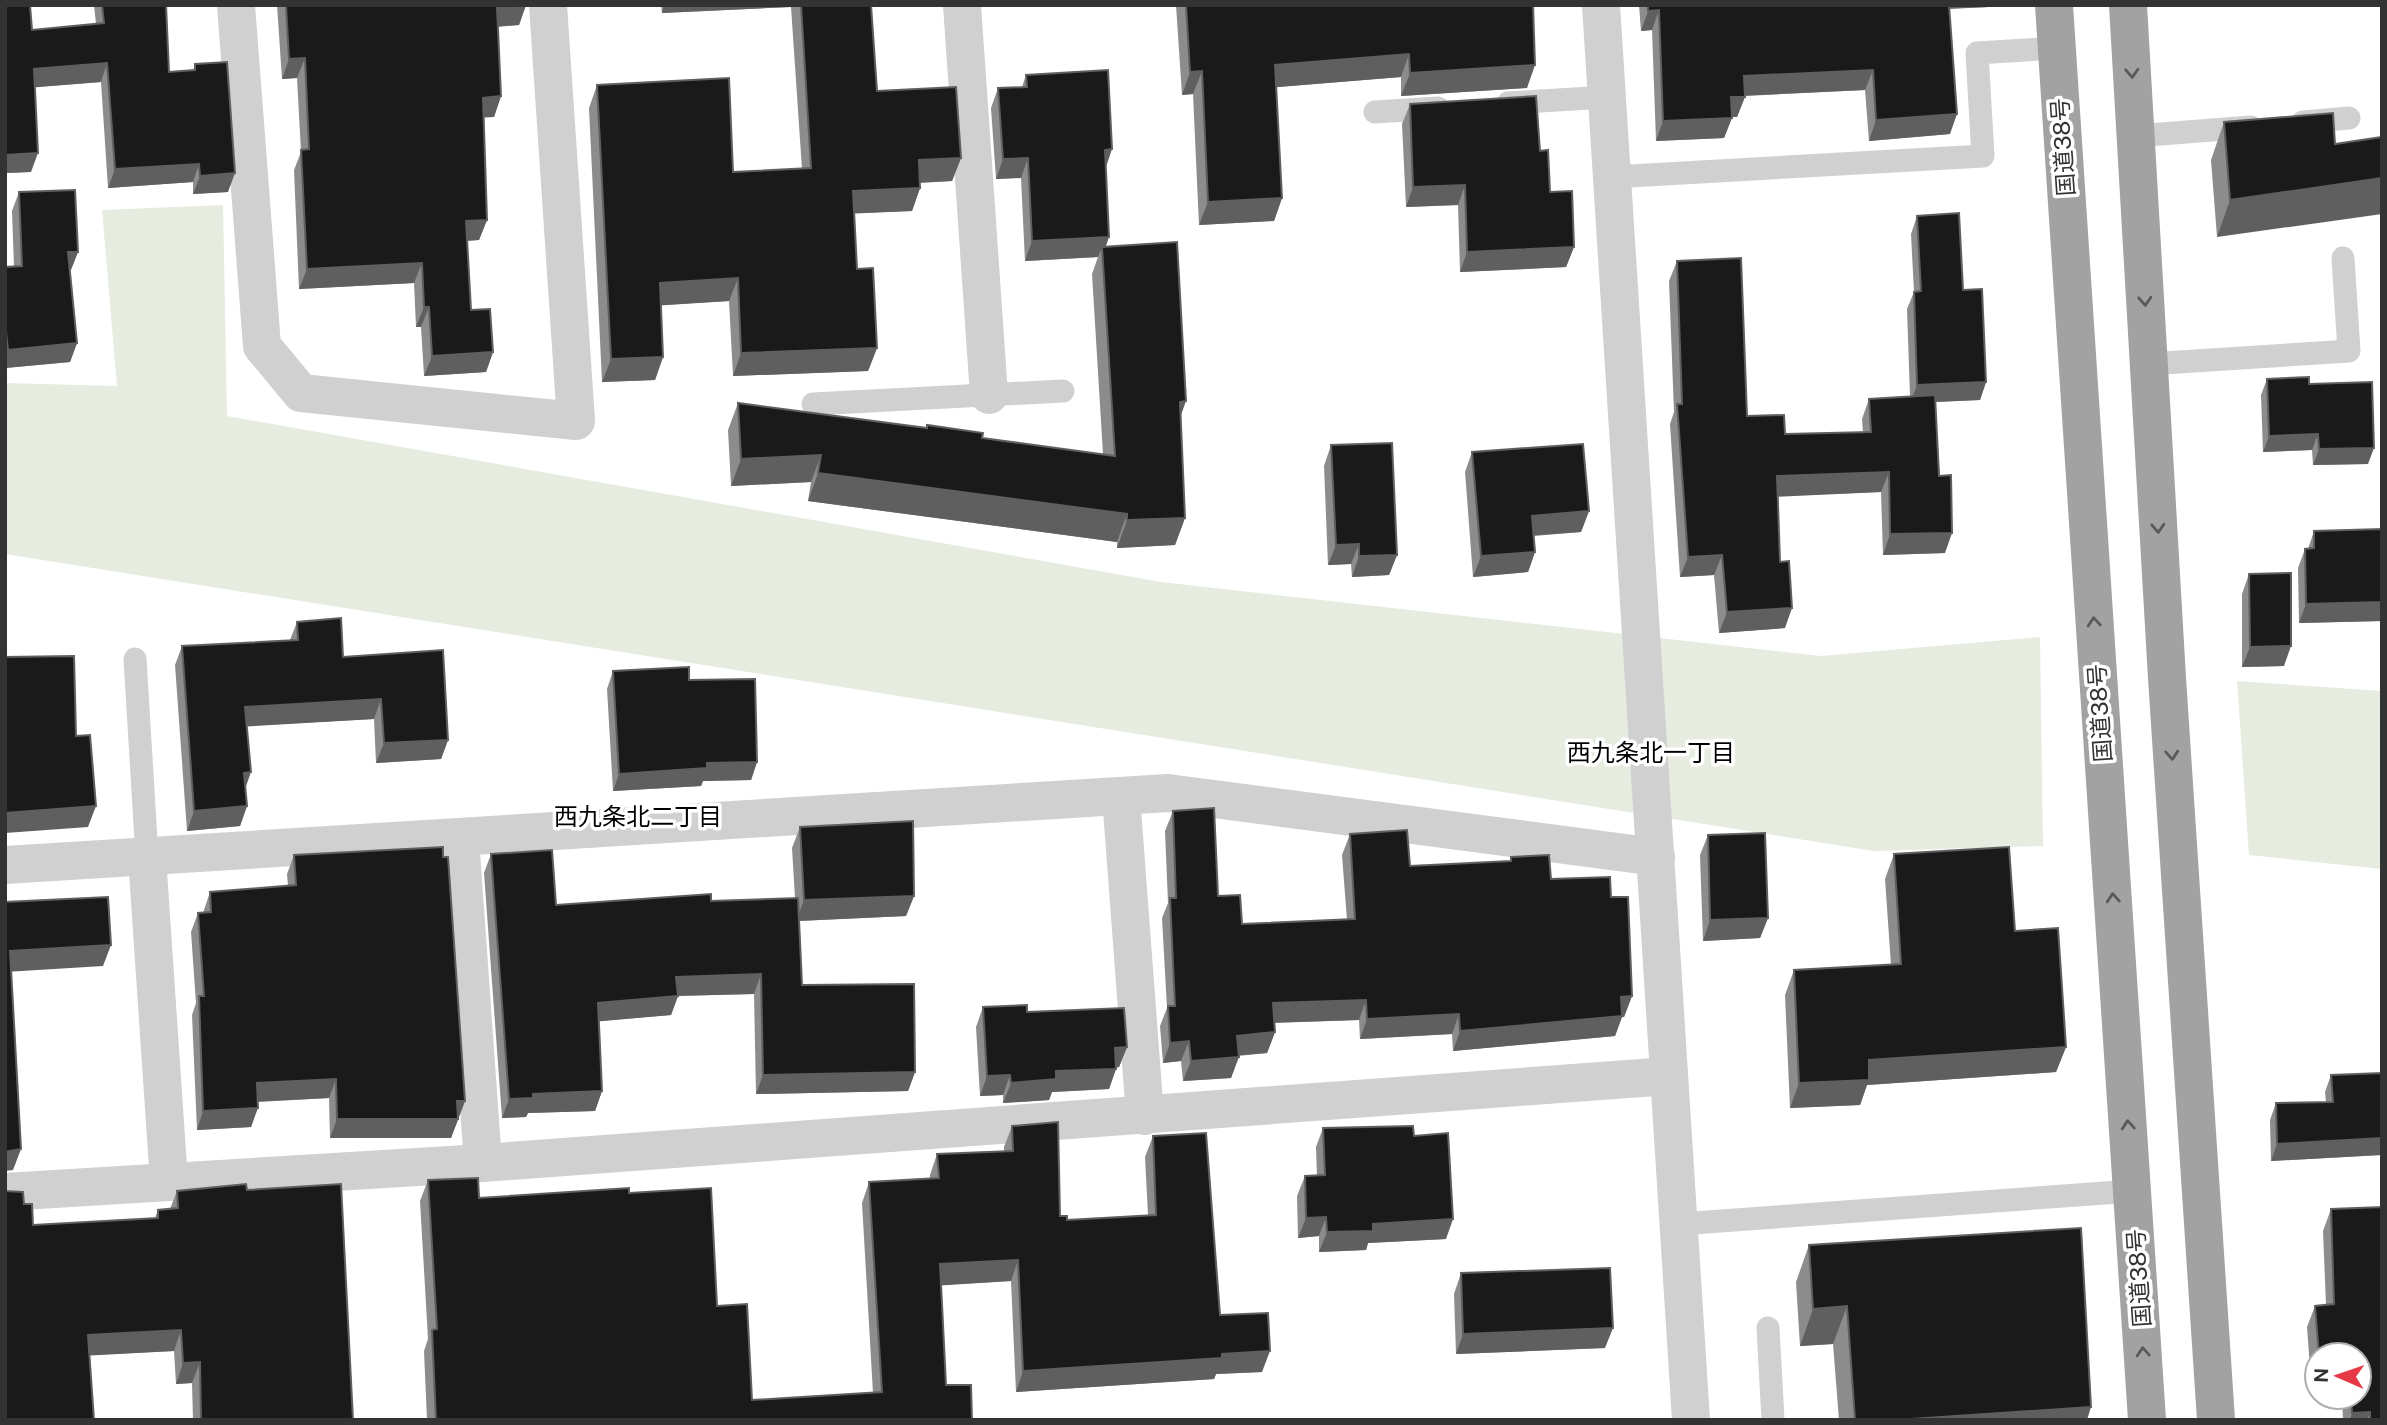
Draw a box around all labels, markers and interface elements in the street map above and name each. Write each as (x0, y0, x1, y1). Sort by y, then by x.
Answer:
one-way arrow (2124, 68, 2139, 79)
street label: 国道38号 (2046, 97, 2079, 197)
one-way arrow (2137, 295, 2152, 306)
one-way arrow (2150, 522, 2165, 533)
one-way arrow (2087, 616, 2102, 627)
street label: 国道38号 (2083, 663, 2116, 763)
district label: 西九条北一丁目 (1567, 738, 1735, 766)
one-way arrow (2164, 749, 2179, 760)
district label: 西九条北二丁目 (554, 802, 722, 830)
one-way arrow (2106, 892, 2121, 903)
one-way arrow (2121, 1119, 2136, 1130)
street label: 国道38号 (2122, 1228, 2155, 1328)
north arrow (2303, 1341, 2373, 1411)
one-way arrow (2136, 1346, 2151, 1357)
text: N (2310, 1368, 2332, 1383)

